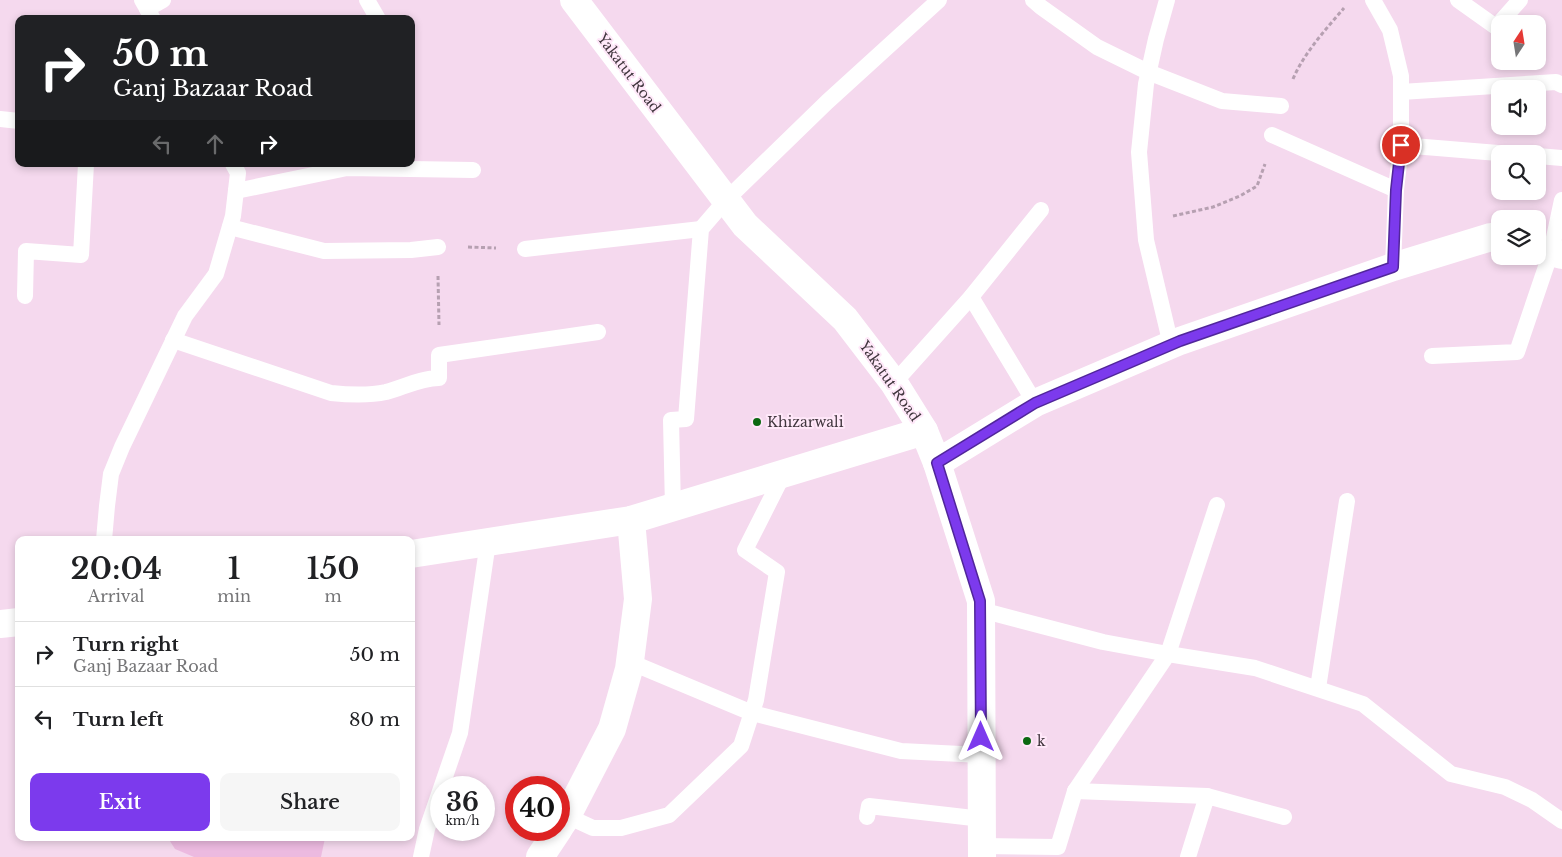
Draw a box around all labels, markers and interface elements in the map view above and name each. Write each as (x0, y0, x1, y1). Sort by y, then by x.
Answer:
north arrow (1491, 15, 1546, 70)
map controls (1491, 15, 1546, 265)
street label: Yakatut Road (593, 29, 665, 116)
text: 50 m (113, 32, 208, 75)
icon: right (30, 35, 95, 100)
text: Ganj Bazaar Road (113, 75, 313, 102)
button: sound (1491, 80, 1546, 135)
pin (1380, 124, 1422, 166)
icon: left (148, 130, 176, 158)
icon: ahead (201, 130, 229, 158)
icon: right (254, 130, 282, 158)
icon: arrive (1387, 131, 1415, 159)
button: search (1491, 145, 1546, 200)
button: layers (1491, 210, 1546, 265)
street label: Yakatut Road (855, 336, 925, 425)
place label: Khizarwali (767, 413, 844, 431)
marker: Khizarwali (751, 416, 763, 428)
text: 20:04 (70, 550, 162, 587)
text: 1 (228, 550, 241, 587)
text: 150 (306, 550, 360, 587)
text: Arrival (88, 586, 145, 606)
text: min (217, 586, 251, 606)
text: m (324, 586, 342, 606)
text: Turn right (73, 633, 179, 656)
icon: right (30, 640, 58, 668)
text: 50 m (350, 643, 400, 666)
text: Ganj Bazaar Road (73, 656, 218, 676)
icon: left (30, 705, 58, 733)
text: Turn left (73, 708, 164, 731)
text: 80 m (349, 708, 400, 731)
position arrow (954, 710, 1006, 762)
place label: k (1037, 732, 1046, 750)
marker: k (1021, 735, 1033, 747)
button: Exit (30, 773, 210, 831)
button: Share (220, 773, 400, 831)
speed limit sign: 40 (505, 776, 570, 841)
text: 36 (446, 787, 479, 818)
text: km/h (445, 813, 480, 828)

